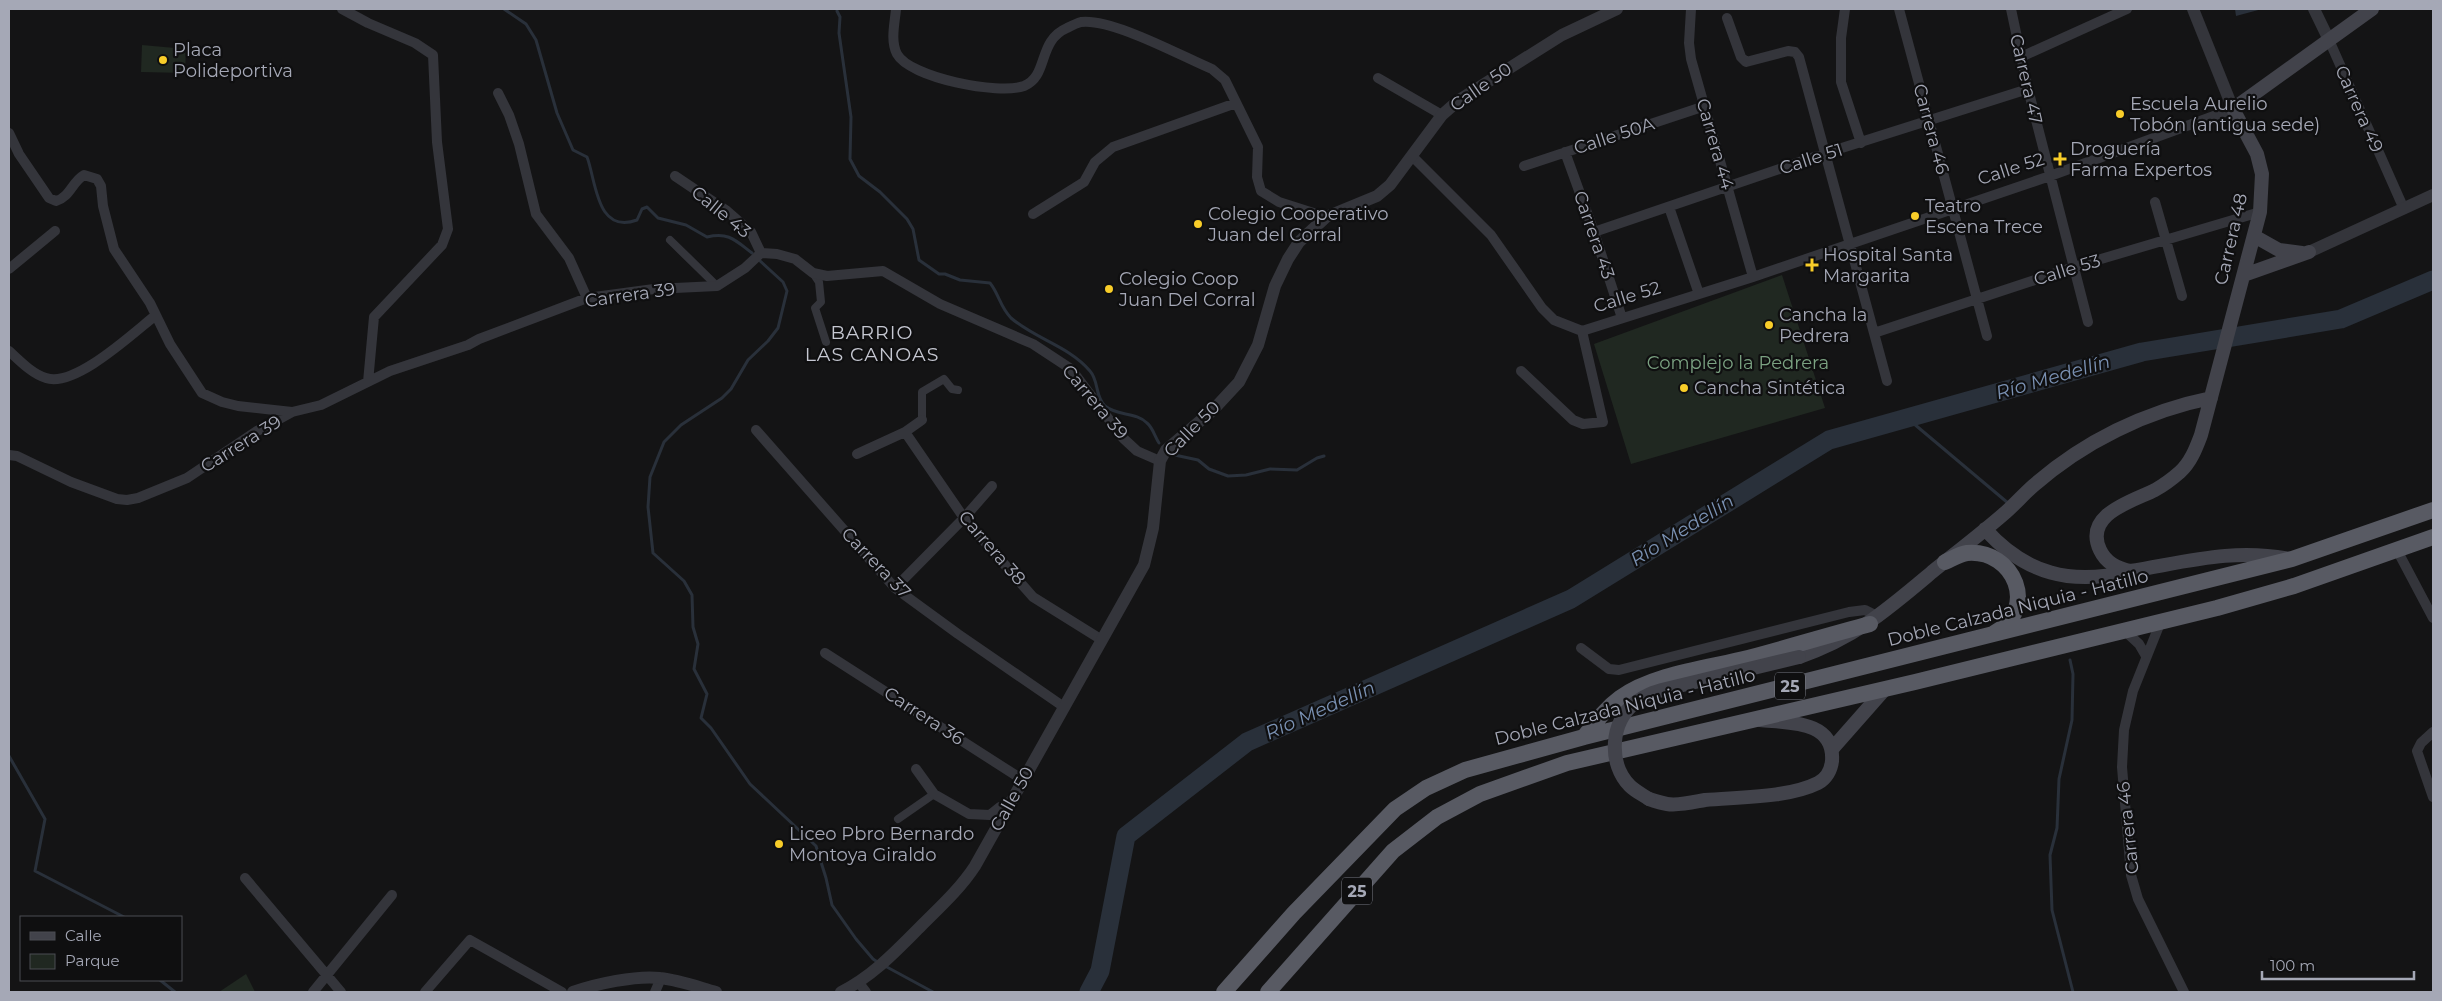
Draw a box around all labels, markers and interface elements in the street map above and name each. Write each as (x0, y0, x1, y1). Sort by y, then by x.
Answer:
street label: Carrera 47 (2005, 32, 2047, 126)
place label: Placa Polideportiva (173, 39, 293, 82)
marker: Placa Polideportiva (157, 54, 169, 66)
street label: Calle 50 (1446, 58, 1516, 116)
street label: Carrera 49 (2330, 62, 2388, 156)
street label: Carrera 46 (1908, 81, 1954, 177)
place label: Escuela Aurelio Tobón (antigua sede) (2130, 93, 2320, 136)
street label: Carrera 44 (1691, 96, 1739, 192)
marker: Escuela Aurelio Tobón (antigua sede) (2114, 108, 2126, 120)
street label: Calle 50A (1571, 113, 1657, 159)
street label: Calle 51 (1777, 138, 1845, 180)
place label: Droguería Farma Expertos (2070, 138, 2212, 181)
street label: Calle 52 (1975, 148, 2047, 190)
marker: Droguería Farma Expertos (2054, 153, 2066, 165)
street label: Calle 43 (687, 181, 755, 243)
street label: Carrera 43 (1569, 188, 1619, 282)
street label: Carrera 48 (2210, 191, 2252, 287)
place label: Teatro Escena Trece (1925, 195, 2043, 238)
place label: Colegio Cooperativo Juan del Corral (1207, 203, 1389, 246)
marker: Teatro Escena Trece (1909, 210, 1921, 222)
marker: Colegio Cooperativo Juan del Corral (1192, 218, 1204, 230)
place label: Hospital Santa Margarita (1823, 244, 1953, 287)
street label: Calle 53 (2031, 249, 2103, 291)
marker: Hospital Santa Margarita (1805, 258, 1819, 272)
place label: Colegio Coop Juan Del Corral (1118, 268, 1256, 311)
street label: Calle 52 (1591, 276, 1663, 318)
street label: Carrera 39 (583, 278, 677, 312)
marker: Colegio Coop Juan Del Corral (1103, 283, 1115, 295)
place label: Cancha la Pedrera (1779, 304, 1867, 347)
marker: Cancha la Pedrera (1763, 319, 1775, 331)
district label: BARRIO LAS CANOAS (805, 321, 939, 366)
water label: Río Medellín (1993, 350, 2113, 404)
park label: Complejo la Pedrera (1647, 352, 1829, 374)
street label: Carrera 39 (1057, 360, 1133, 444)
place label: Cancha Sintética (1694, 377, 1846, 399)
marker: Cancha Sintética (1678, 382, 1690, 394)
street label: Calle 50 (1159, 396, 1225, 462)
street label: Carrera 39 (197, 411, 285, 477)
water label: Río Medellín (1626, 489, 1738, 571)
street label: Carrera 38 (954, 506, 1030, 590)
street label: Carrera 37 (837, 523, 915, 603)
street label: Doble Calzada Niquia - Hatillo (1885, 565, 2151, 651)
street label: Doble Calzada Niquia - Hatillo (1492, 664, 1758, 750)
road number: 25 (1775, 672, 1805, 699)
water label: Río Medellín (1261, 676, 1379, 744)
street label: Carrera 36 (880, 682, 968, 750)
street label: Calle 50 (985, 763, 1039, 835)
street label: Carrera 46 (2112, 781, 2144, 875)
place label: Liceo Pbro Bernardo Montoya Giraldo (789, 823, 974, 866)
marker: Liceo Pbro Bernardo Montoya Giraldo (773, 838, 785, 850)
road number: 25 (1342, 878, 1372, 904)
legend (20, 916, 182, 981)
text: Calle (65, 926, 102, 945)
scale bar (2262, 948, 2414, 980)
text: Parque (65, 951, 120, 970)
text: 100 m (2270, 956, 2315, 975)

